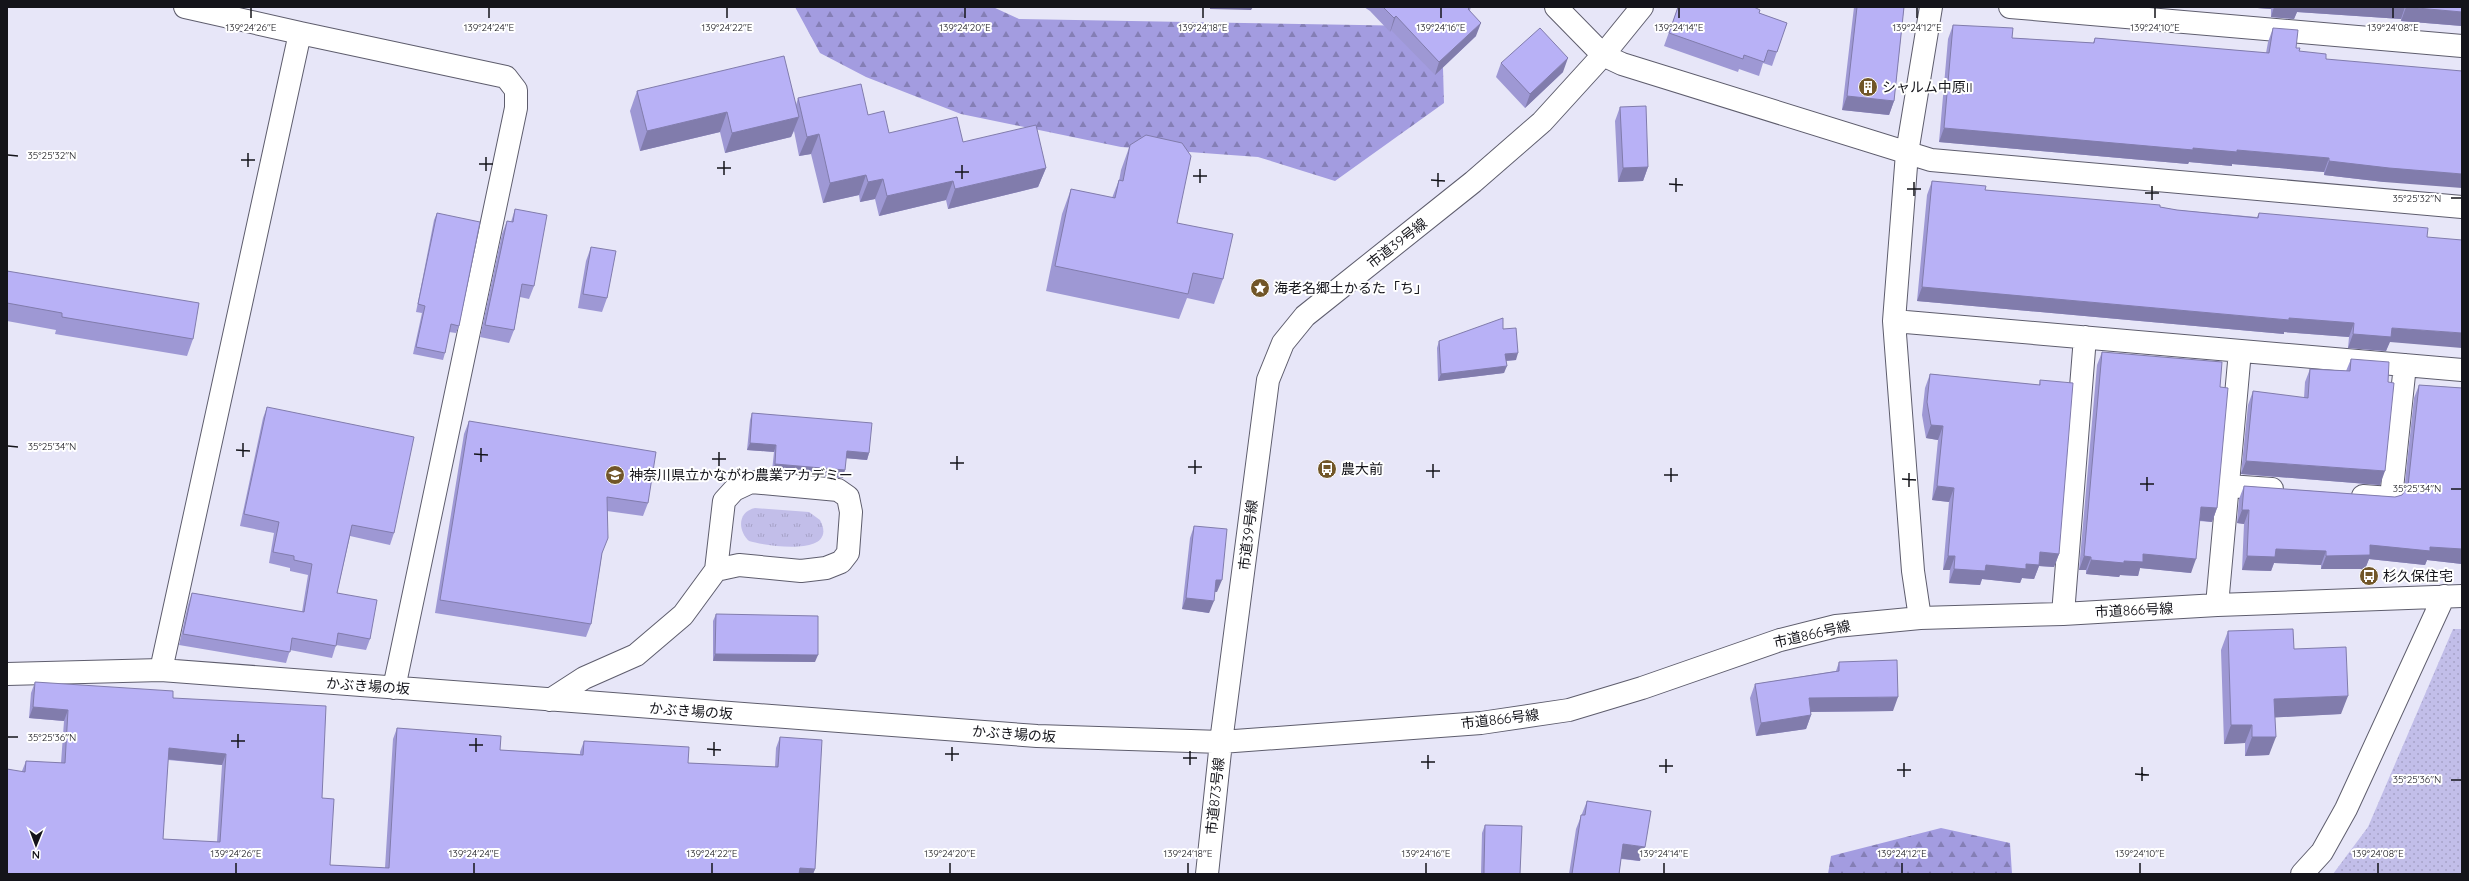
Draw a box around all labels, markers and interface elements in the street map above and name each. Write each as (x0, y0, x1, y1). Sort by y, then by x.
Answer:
text: 139°24'26"E (226, 21, 277, 34)
text: 139°24'24"E (464, 21, 515, 34)
text: 139°24'22"E (701, 21, 753, 34)
text: 139°24'20"E (939, 21, 991, 34)
text: 139°24'18"E (1178, 21, 1228, 34)
text: 139°24'16"E (1416, 21, 1466, 34)
text: 139°24'14"E (1655, 21, 1704, 34)
text: 139°24'12"E (1892, 21, 1942, 34)
text: 139°24'10"E (2130, 21, 2180, 34)
text: 139°24'08"E (2367, 21, 2419, 34)
building icon: シャルム中原II (1857, 76, 1879, 98)
place label: シャルム中原II (1882, 78, 1973, 96)
text: 35°25'32"N (28, 149, 76, 162)
text: 35°25'32"N (2393, 192, 2441, 205)
street label: 市道39号線 (1363, 214, 1431, 272)
place icon: 海老名郷土かるた「ち」 (1249, 277, 1271, 299)
place label: 海老名郷土かるた「ち」 (1274, 279, 1428, 297)
text: 35°25'34"N (28, 440, 76, 453)
bus stop icon: 農大前 (1316, 458, 1338, 480)
place label: 農大前 (1341, 460, 1383, 478)
school or university icon: 神奈川県立かながわ農業アカデミー (604, 464, 626, 486)
place label: 神奈川県立かながわ農業アカデミー (629, 466, 853, 484)
text: 35°25'34"N (2393, 482, 2441, 495)
street label: 市道39号線 (1235, 499, 1261, 571)
bus stop icon: 杉久保住宅 (2358, 565, 2380, 587)
place label: 杉久保住宅 (2383, 567, 2453, 585)
street label: 市道866号線 (2094, 599, 2174, 621)
street label: 市道866号線 (1772, 616, 1852, 652)
street label: かぶき場の坂 (325, 674, 411, 698)
street label: かぶき場の坂 (648, 699, 734, 723)
street label: 市道866号線 (1460, 705, 1540, 733)
street label: かぶき場の坂 (971, 722, 1057, 746)
text: 35°25'36"N (28, 731, 76, 744)
street label: 市道873号線 (1202, 756, 1228, 836)
text: 35°25'36"N (2393, 773, 2441, 786)
north arrow (16, 825, 56, 865)
text: 139°24'26"E (211, 847, 262, 860)
text: 139°24'24"E (449, 847, 500, 860)
text: 139°24'22"E (686, 847, 738, 860)
text: 139°24'20"E (924, 847, 976, 860)
text: 139°24'18"E (1163, 847, 1213, 860)
text: 139°24'16"E (1401, 847, 1451, 860)
text: 139°24'14"E (1640, 847, 1689, 860)
text: 139°24'12"E (1877, 847, 1927, 860)
text: 139°24'10"E (2115, 847, 2165, 860)
text: 139°24'08"E (2352, 847, 2404, 860)
text: N (32, 848, 40, 862)

